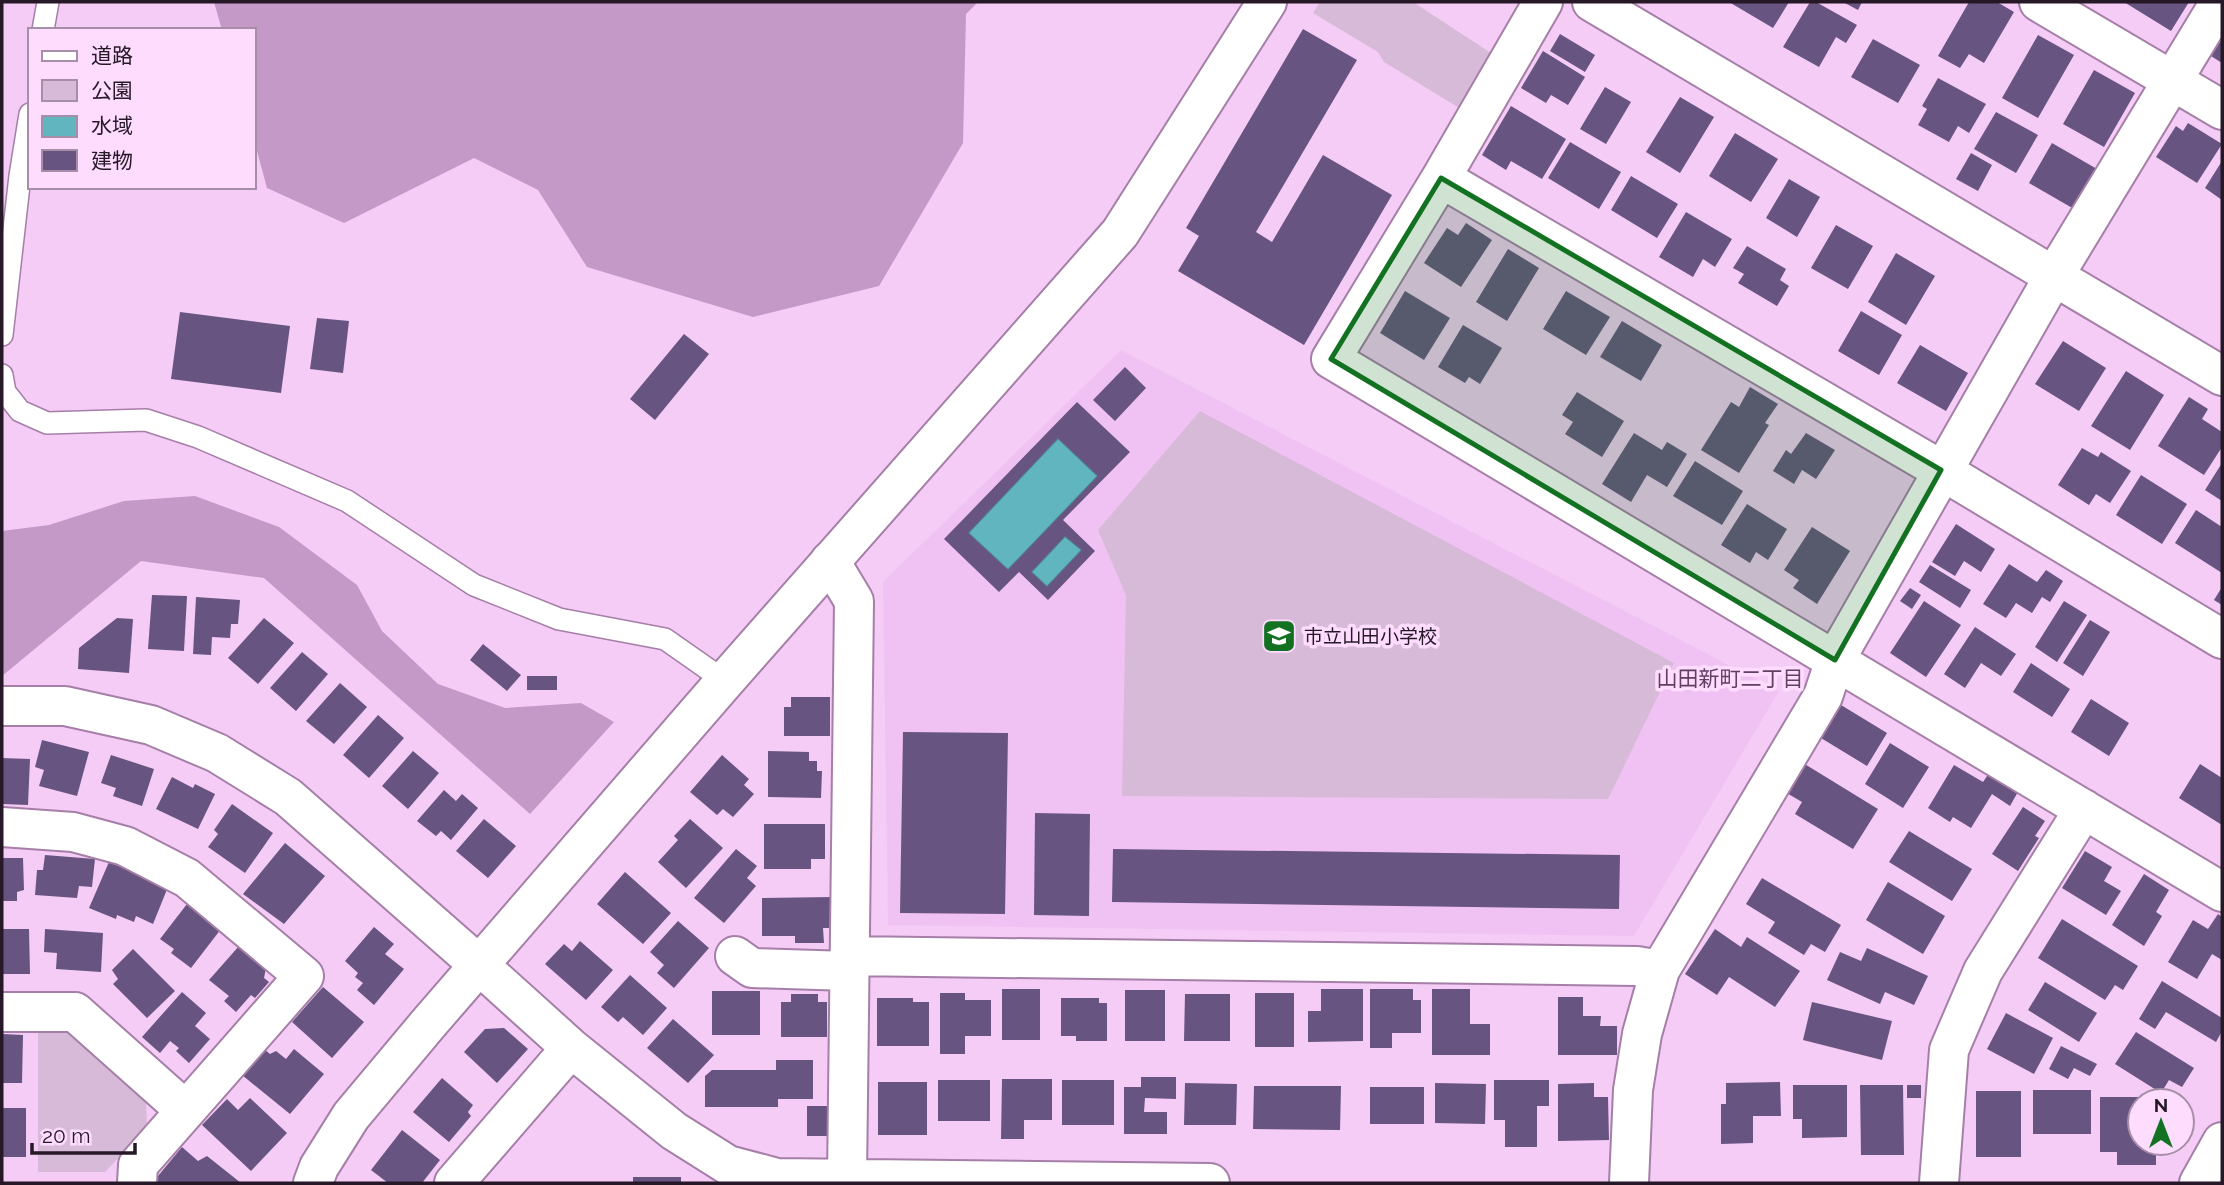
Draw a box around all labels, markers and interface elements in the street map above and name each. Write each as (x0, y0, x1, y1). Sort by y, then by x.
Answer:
legend (28, 28, 256, 189)
text: 道路 (91, 43, 133, 68)
text: 公園 (91, 78, 133, 103)
text: 水域 (91, 113, 133, 138)
text: 建物 (91, 148, 133, 173)
school or university icon: 市立山田小学校 (1260, 617, 1298, 655)
place label: 市立山田小学校 (1304, 625, 1437, 647)
district label: 山田新町二丁目 (1657, 666, 1804, 691)
north arrow (2126, 1087, 2196, 1157)
text: N (2154, 1094, 2168, 1116)
scale bar (32, 1112, 135, 1156)
text: 20 m (42, 1123, 90, 1148)

